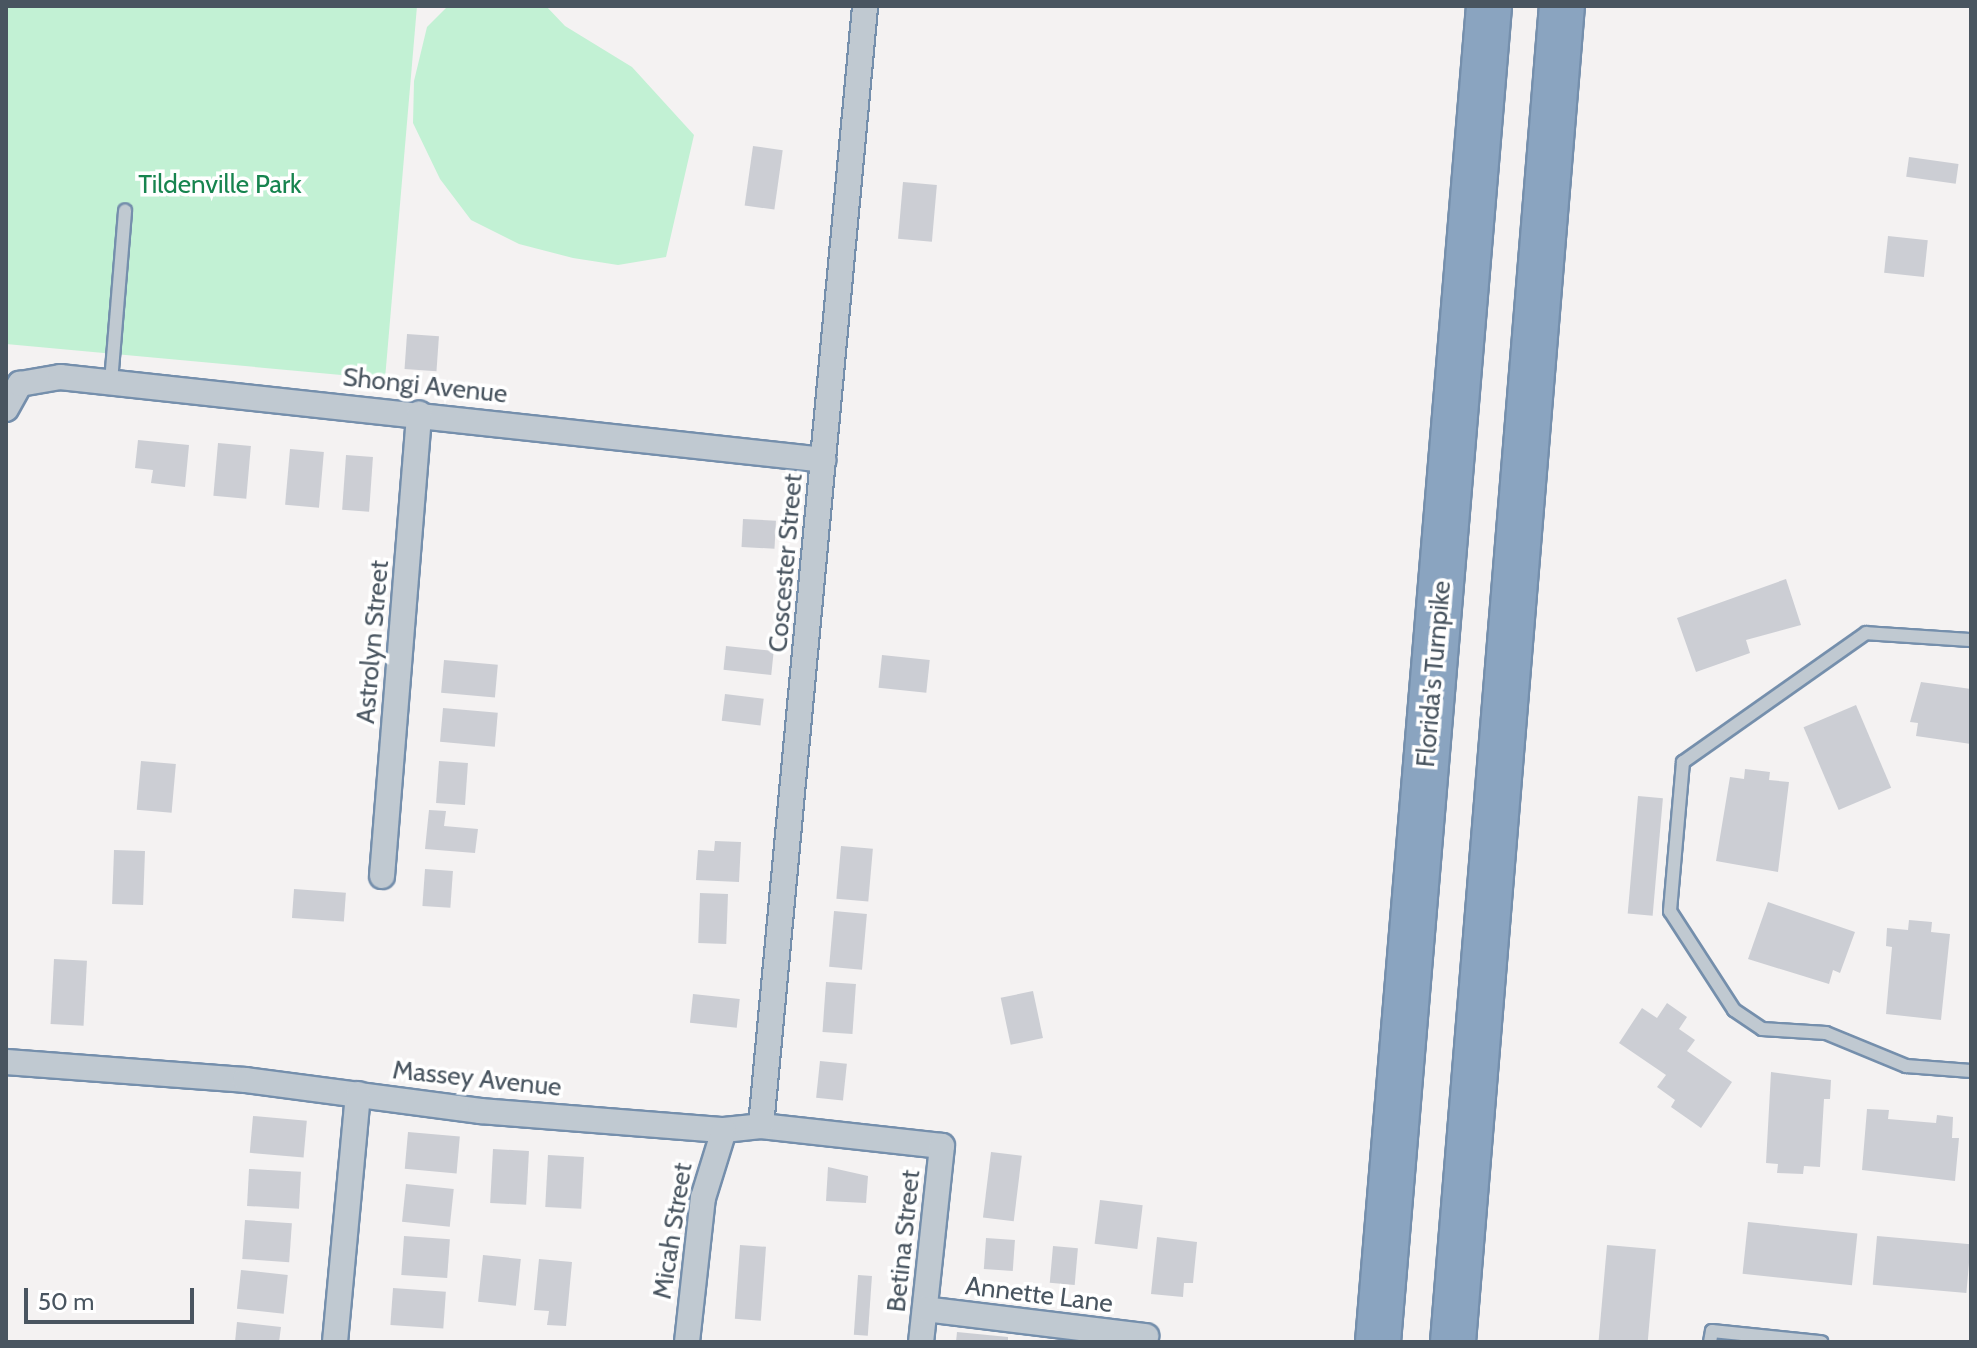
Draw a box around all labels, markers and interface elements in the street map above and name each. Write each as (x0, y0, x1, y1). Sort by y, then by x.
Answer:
park label: Tildenville Park (138, 169, 302, 201)
street label: Shongi Avenue (341, 362, 509, 410)
street label: Coscester Street (763, 472, 809, 654)
street label: Astrolyn Street (350, 559, 396, 725)
street label: Florida's Turnpike (1410, 579, 1458, 769)
street label: Massey Avenue (391, 1055, 563, 1103)
street label: Micah Street (647, 1161, 699, 1301)
street label: Betina Street (881, 1168, 927, 1314)
street label: Annette Lane (963, 1270, 1115, 1320)
scale bar (28, 1272, 198, 1322)
text: 50 m (38, 1287, 94, 1316)

